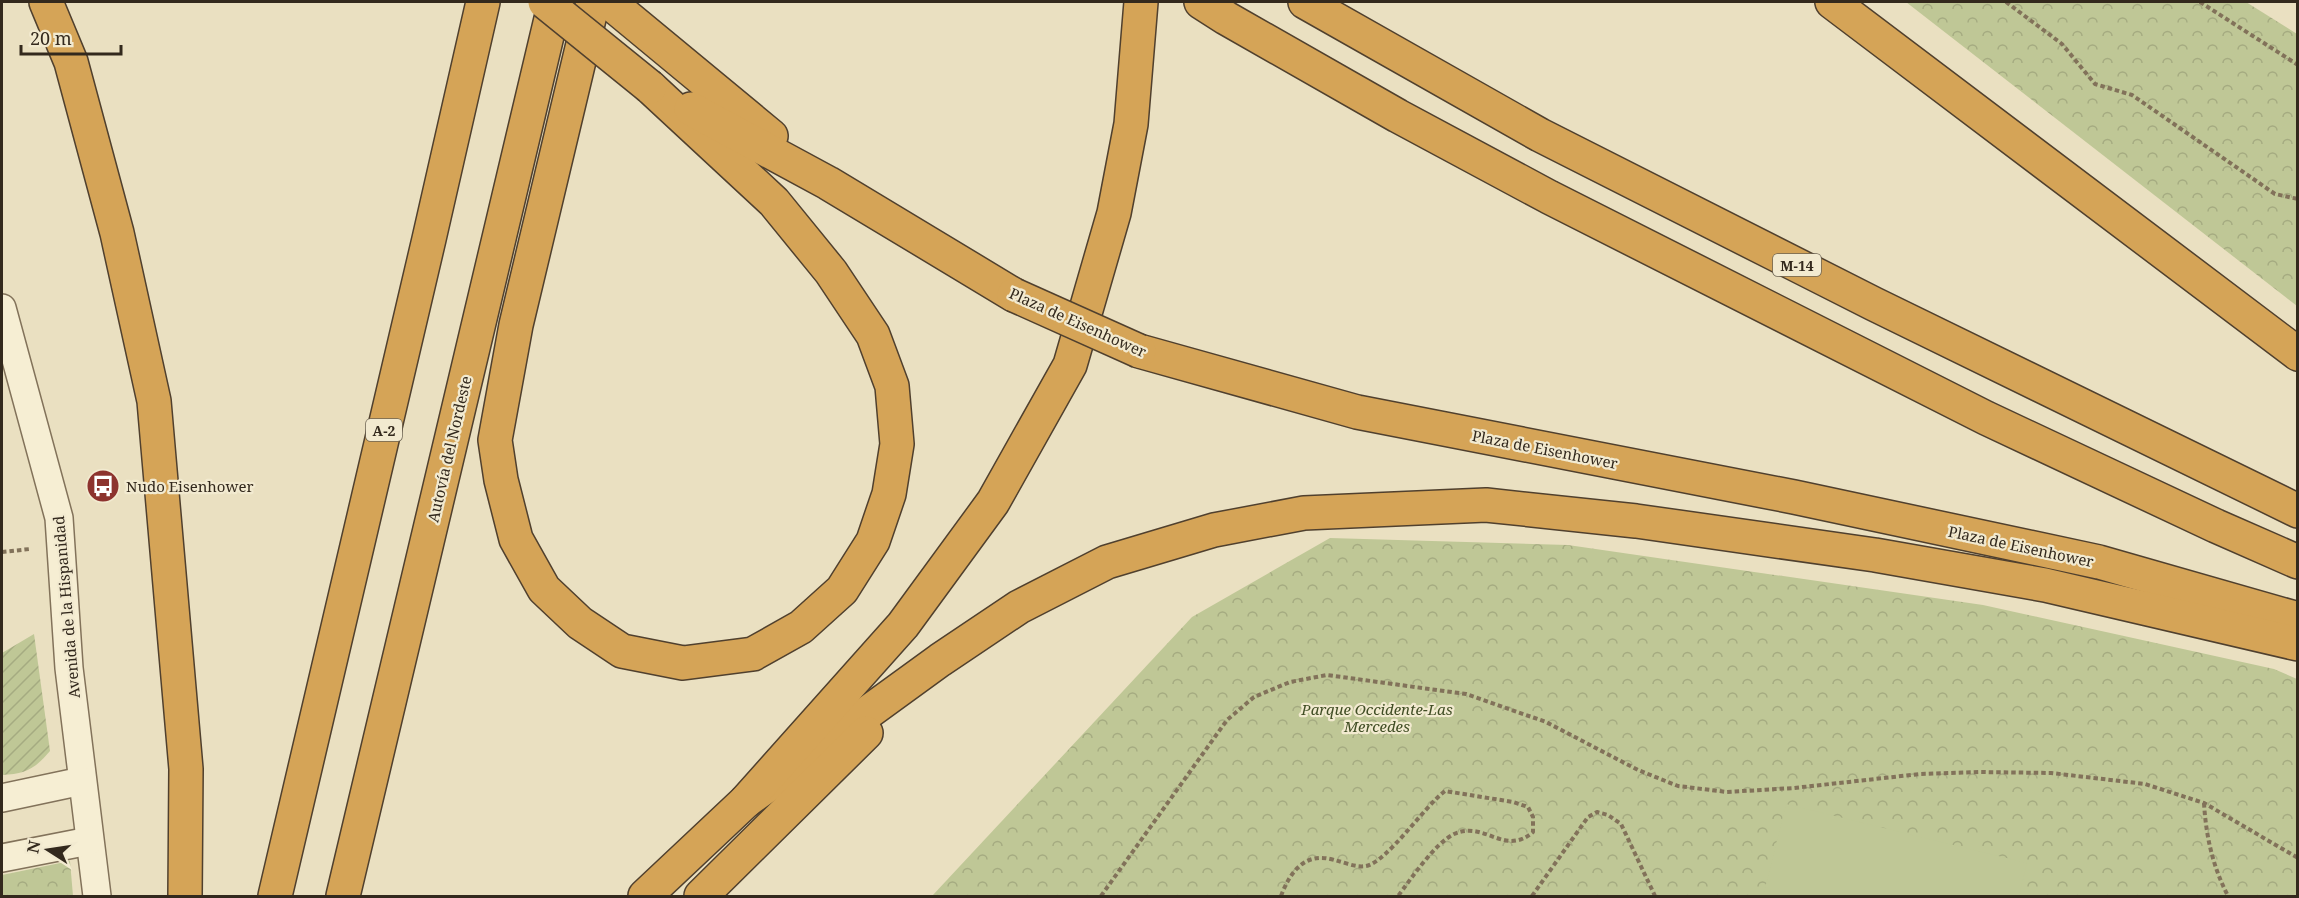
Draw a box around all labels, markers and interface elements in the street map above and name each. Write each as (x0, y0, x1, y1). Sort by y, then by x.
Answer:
scale bar (21, 18, 122, 56)
text: 20 m (30, 26, 72, 50)
road number: M-14 (1773, 254, 1821, 276)
street label: Plaza de Eisenhower (1006, 283, 1150, 361)
street label: Autovía del Nordeste (422, 374, 476, 524)
road number: A-2 (366, 419, 402, 441)
street label: Plaza de Eisenhower (1470, 425, 1620, 473)
bus stop icon: Nudo Eisenhower (85, 468, 121, 504)
place label: Nudo Eisenhower (126, 476, 254, 496)
street label: Avenida de la Hispanidad (48, 515, 84, 699)
street label: Plaza de Eisenhower (1946, 521, 2096, 571)
park label: Parque Occidente-Las Mercedes (1300, 699, 1453, 736)
north arrow (18, 820, 78, 880)
text: N (21, 838, 45, 855)

